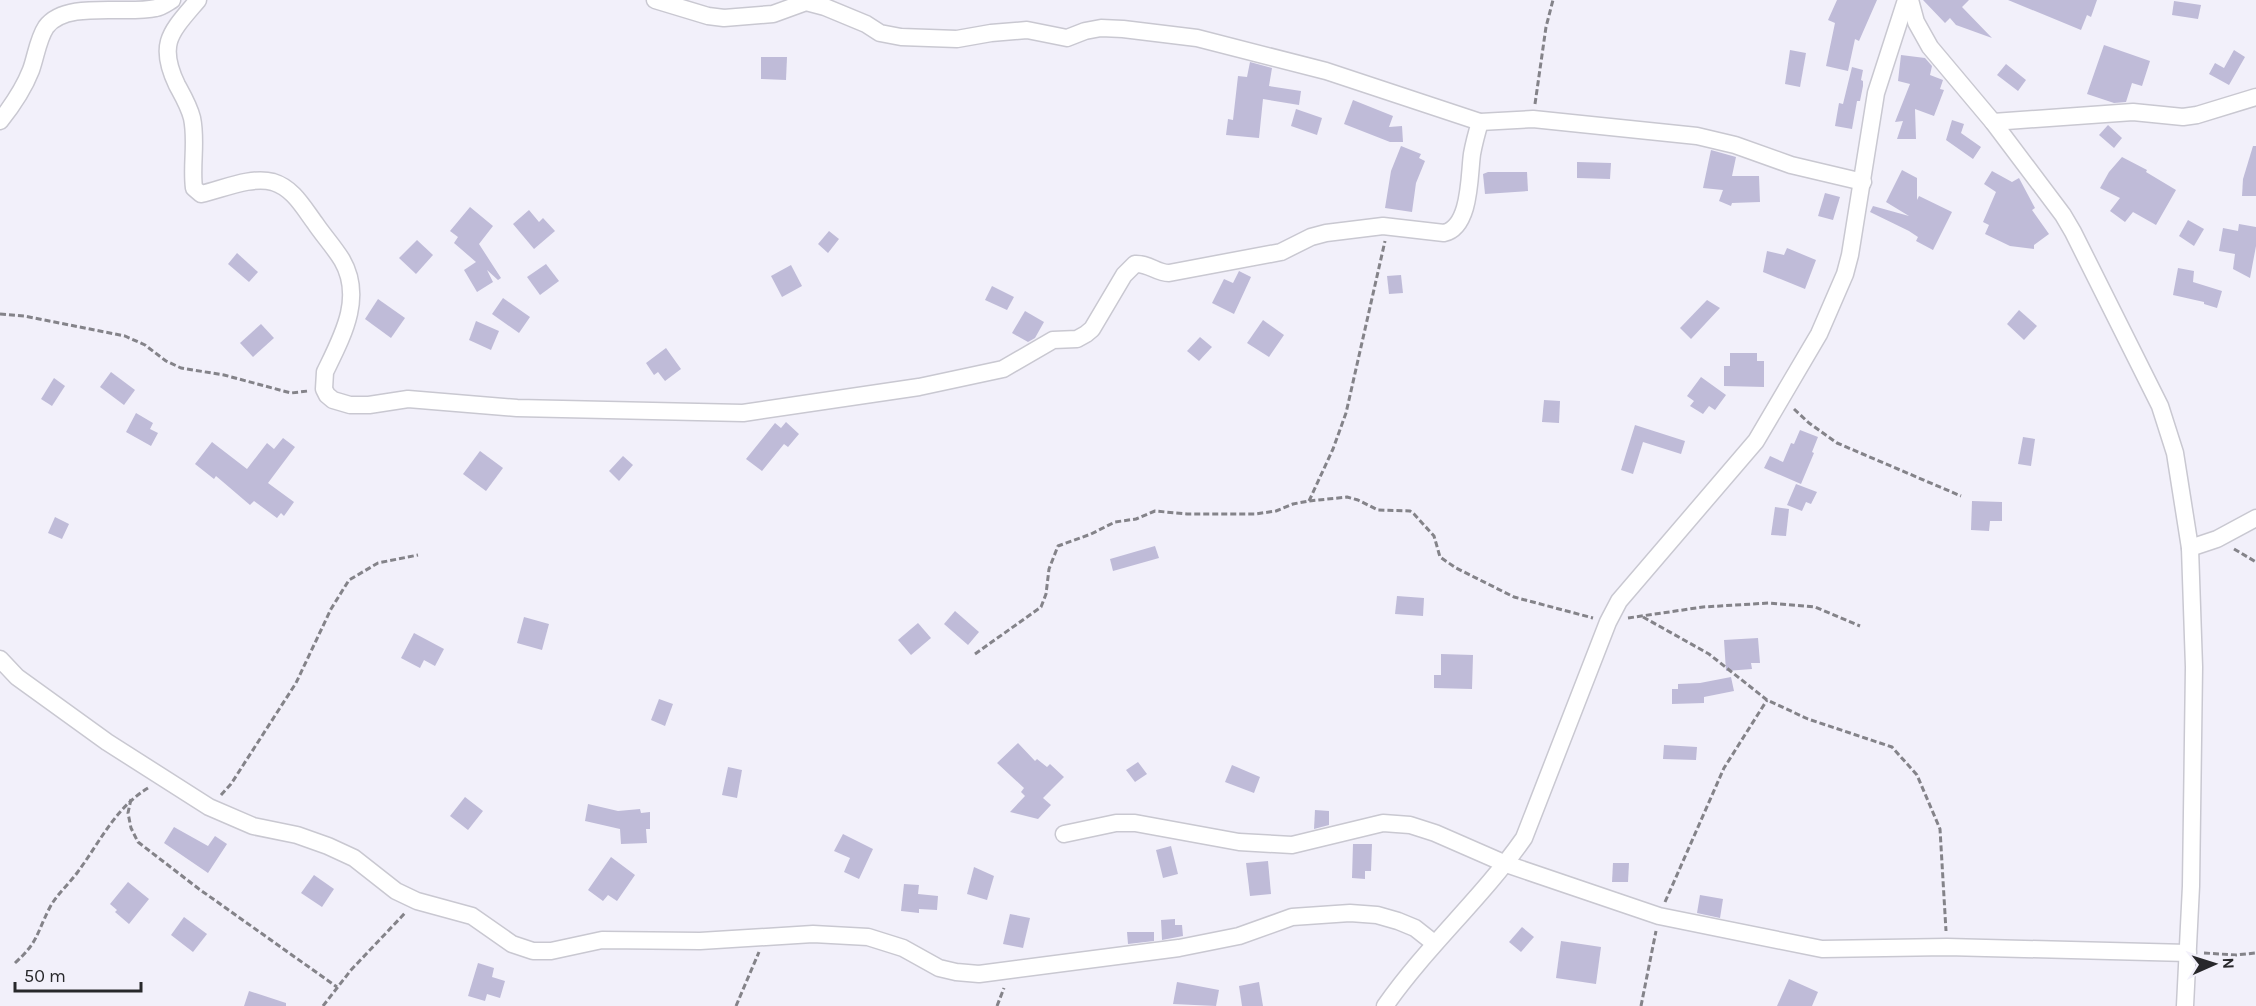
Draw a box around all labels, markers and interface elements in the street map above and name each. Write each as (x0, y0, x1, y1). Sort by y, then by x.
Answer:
north arrow (2184, 934, 2244, 994)
scale bar (15, 955, 141, 993)
text: N (2219, 957, 2238, 969)
text: 50 m (24, 965, 66, 987)

